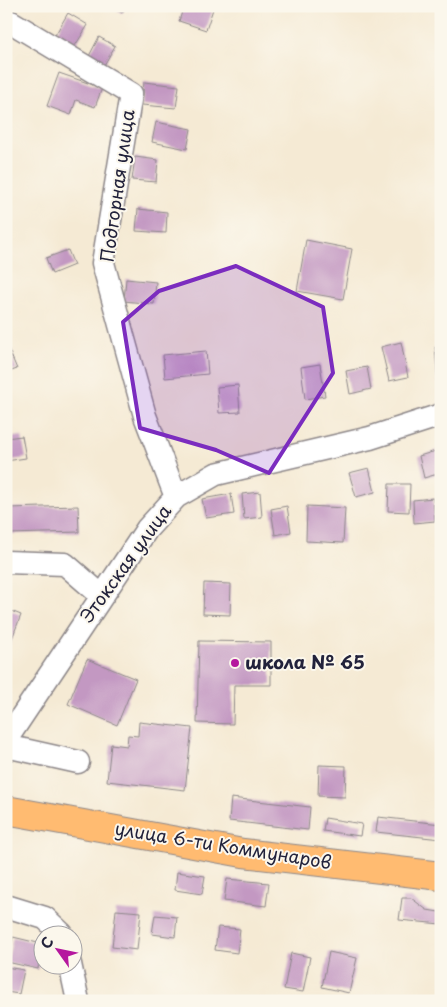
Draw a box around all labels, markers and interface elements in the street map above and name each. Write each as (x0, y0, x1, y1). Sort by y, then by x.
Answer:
street label: Подгорная улица (92, 107, 141, 264)
street label: Этокская улица (73, 498, 177, 628)
place label: школа № 65 (245, 648, 365, 675)
marker: школа № 65 (229, 657, 241, 669)
street label: улица 6-ти Коммунаров (113, 814, 334, 875)
north arrow (32, 924, 82, 974)
text: С (35, 933, 58, 953)

